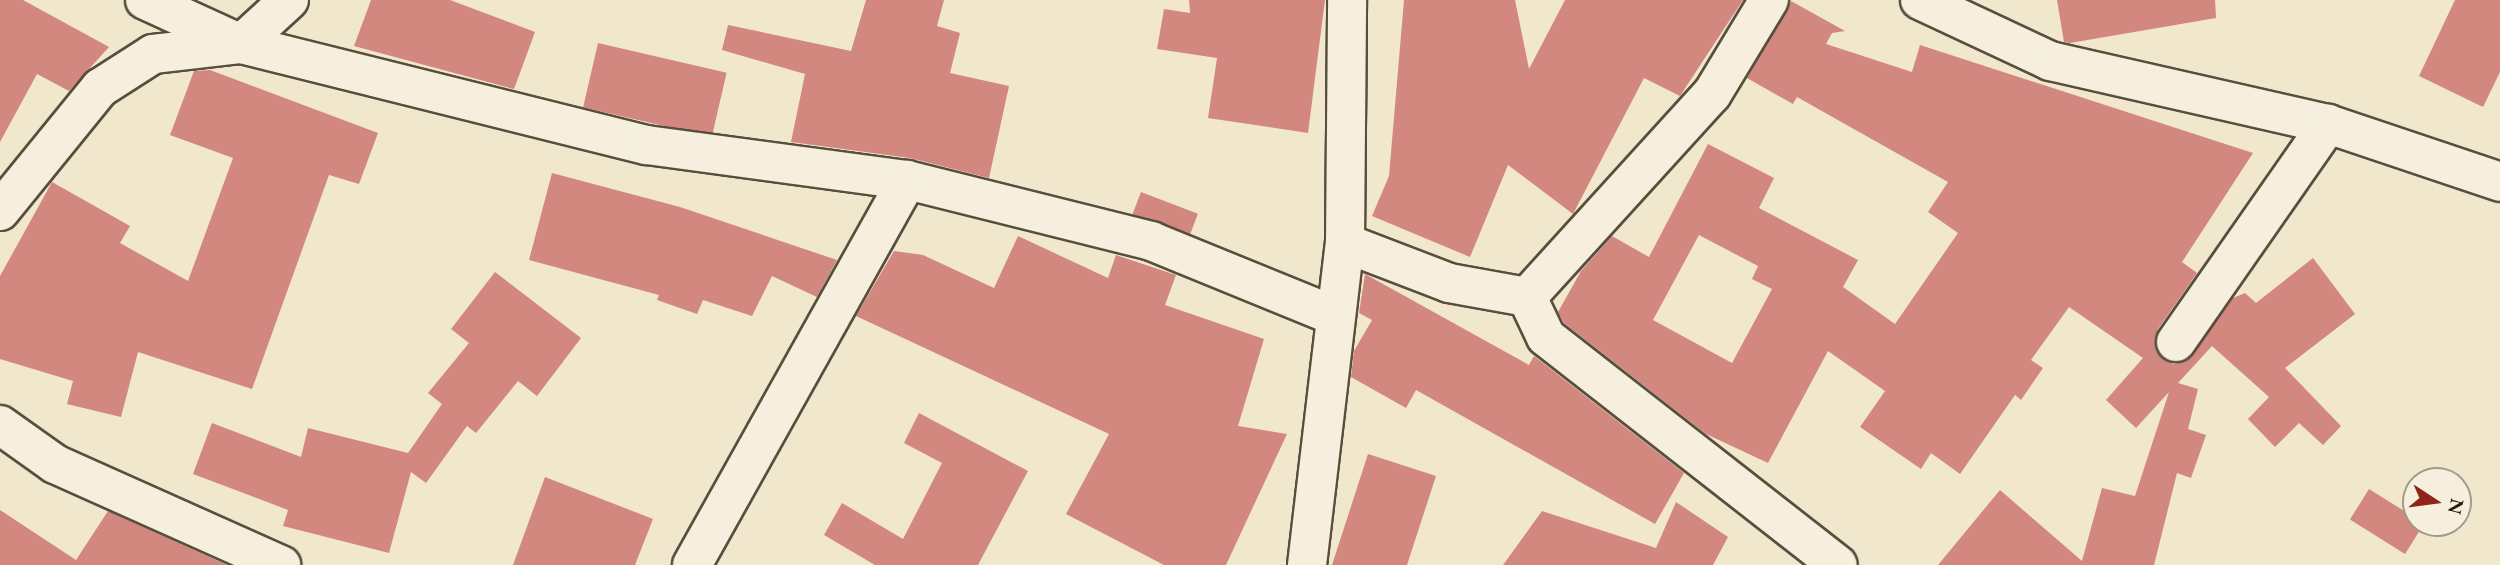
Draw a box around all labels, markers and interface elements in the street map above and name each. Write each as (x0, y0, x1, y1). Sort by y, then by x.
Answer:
north arrow (2402, 467, 2472, 537)
text: N (2442, 496, 2470, 517)

